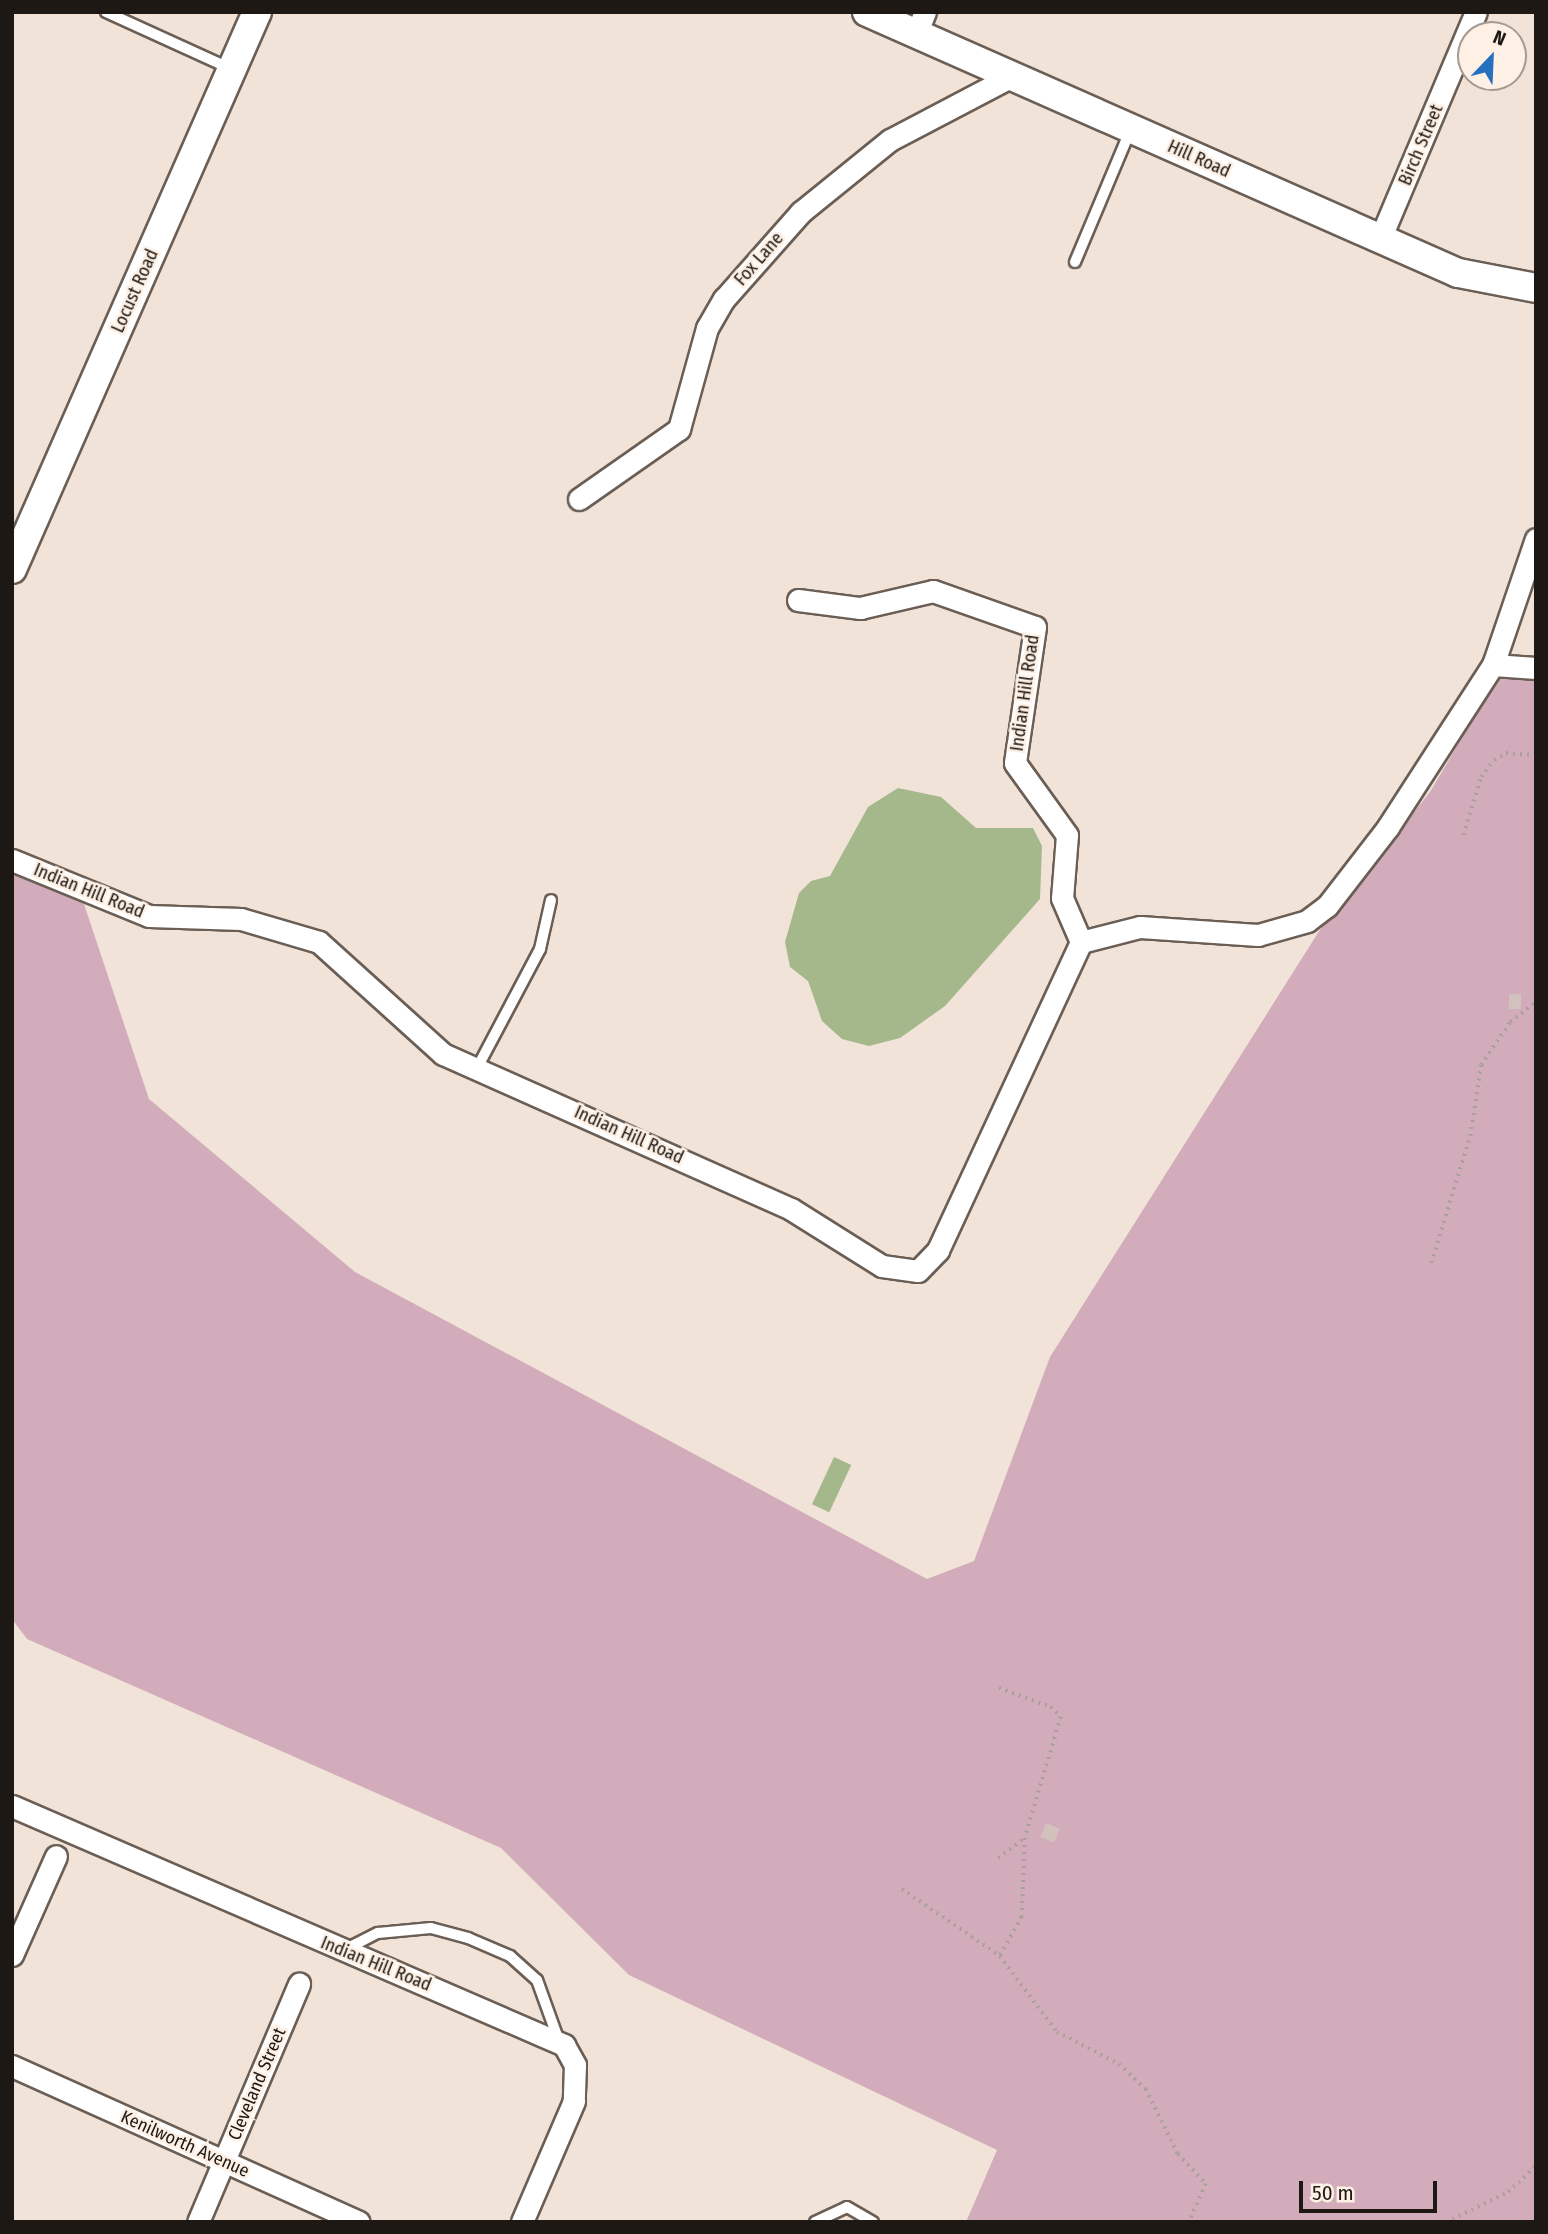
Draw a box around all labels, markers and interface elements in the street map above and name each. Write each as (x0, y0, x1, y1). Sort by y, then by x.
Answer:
north arrow (1457, 21, 1527, 91)
text: N (1490, 25, 1509, 51)
street label: Birch Street (1394, 101, 1448, 189)
street label: Hill Road (1164, 136, 1234, 182)
street label: Fox Lane (730, 228, 788, 290)
street label: Locust Road (107, 246, 163, 336)
street label: Indian Hill Road (1006, 633, 1044, 753)
street label: Indian Hill Road (31, 859, 147, 923)
street label: Indian Hill Road (571, 1101, 687, 1169)
street label: Indian Hill Road (318, 1932, 434, 1996)
street label: Cleveland Street (224, 2024, 290, 2144)
street label: Kenilworth Avenue (117, 2106, 253, 2182)
scale bar (1303, 2168, 1441, 2212)
text: 50 m (1312, 2180, 1354, 2206)

